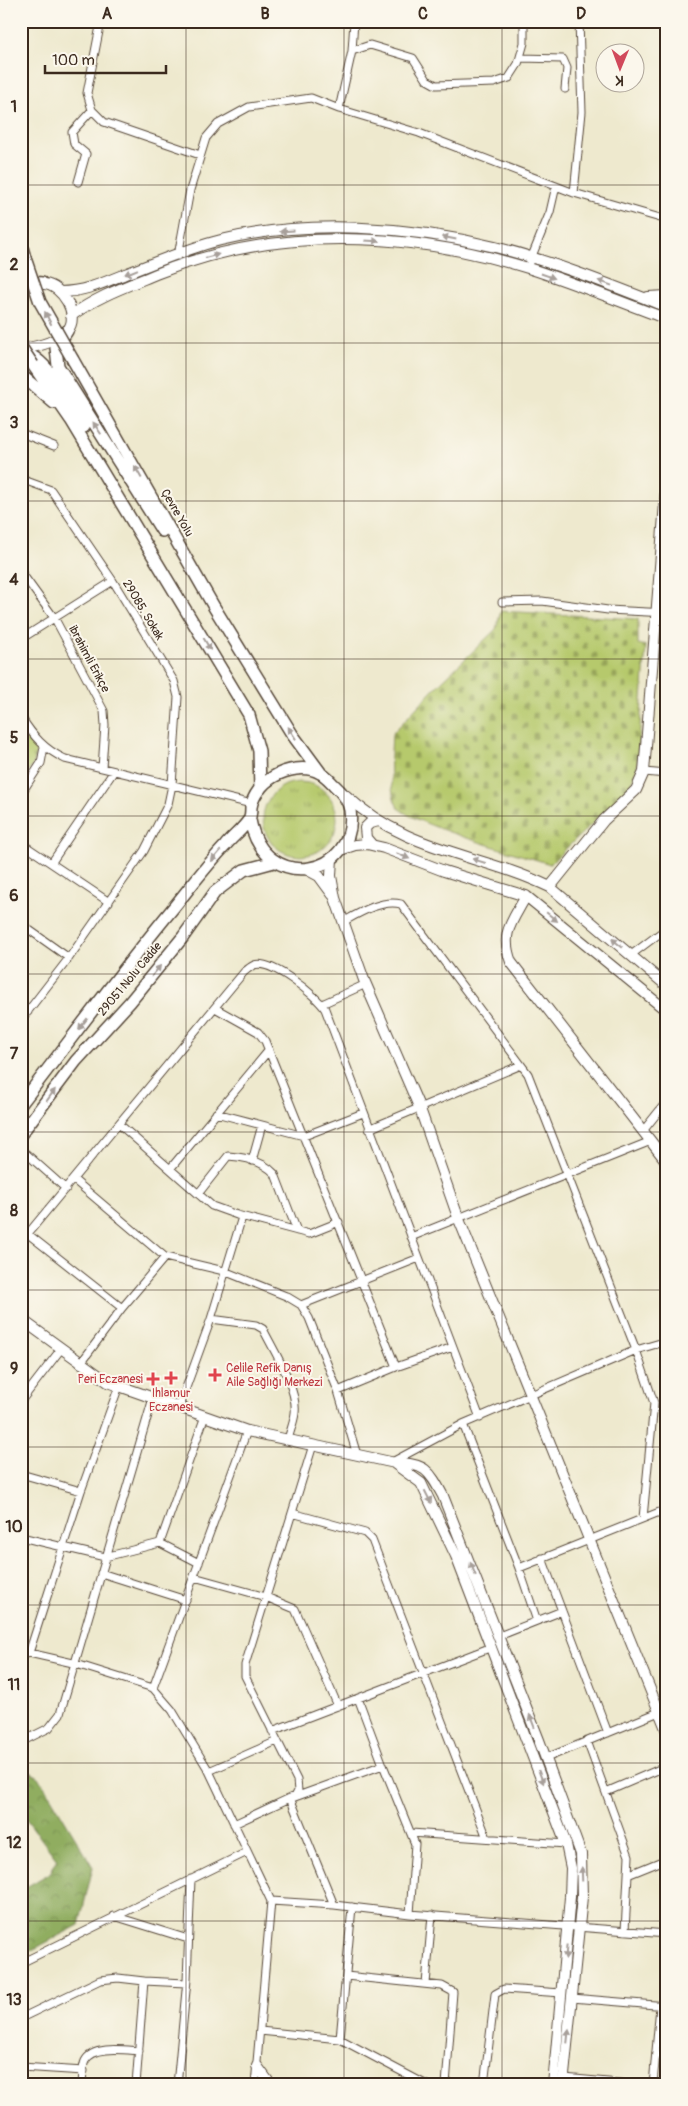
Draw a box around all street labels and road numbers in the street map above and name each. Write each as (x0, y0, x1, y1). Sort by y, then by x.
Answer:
street label: Çevre Yolu (157, 486, 197, 540)
street label: 29085. Sokak (119, 577, 167, 643)
street label: ibrahimli Erikçe (65, 623, 113, 695)
street label: 29051 Nolu Cadde (95, 939, 165, 1019)

